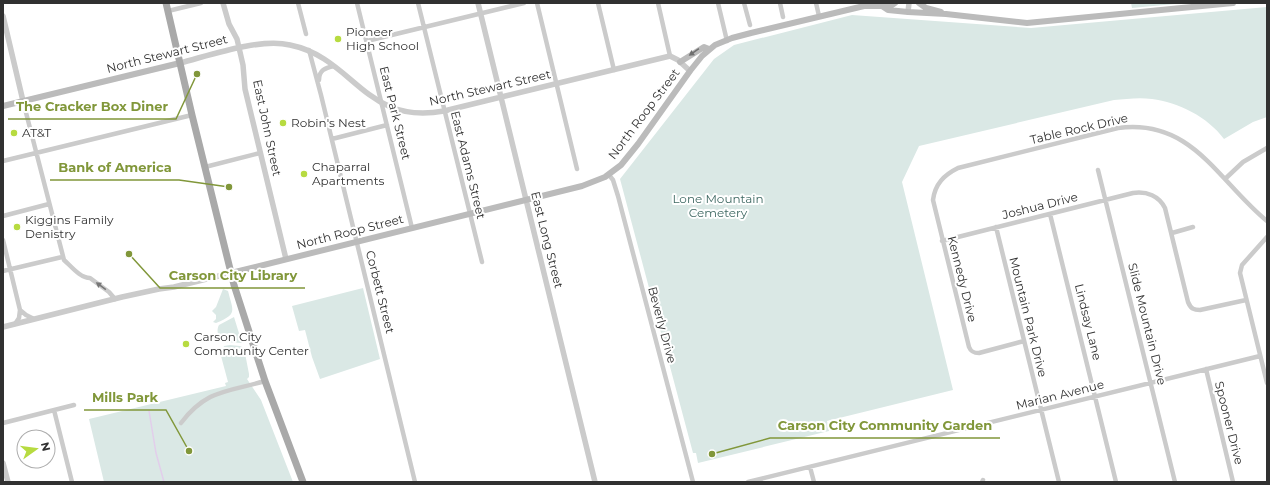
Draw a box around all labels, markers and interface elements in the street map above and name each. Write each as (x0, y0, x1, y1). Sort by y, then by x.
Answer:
place label: Pioneer High School (346, 24, 419, 53)
street label: North Stewart Street (105, 31, 229, 76)
marker: Pioneer High School (333, 34, 343, 44)
one-way arrow (689, 48, 699, 56)
street label: East Park Street (377, 65, 414, 161)
street label: North Roop Street (605, 65, 683, 162)
street label: North Stewart Street (428, 66, 552, 109)
street label: East John Street (250, 78, 285, 178)
callout: The Cracker Box Diner (8, 94, 176, 119)
text: The Cracker Box Diner (16, 98, 168, 114)
street label: East Adams Street (448, 109, 489, 220)
street label: Table Rock Drive (1028, 110, 1129, 147)
place label: Robin's Nest (291, 115, 366, 130)
marker: Robin's Nest (278, 118, 288, 128)
place label: AT&T (22, 125, 51, 140)
marker: AT&T (9, 128, 19, 138)
callout: Bank of America (50, 155, 179, 180)
text: Bank of America (58, 159, 172, 175)
place label: Chaparral Apartments (312, 159, 385, 188)
marker: Chaparral Apartments (299, 169, 309, 179)
street label: Joshua Drive (1000, 189, 1079, 222)
street label: East Long Street (528, 190, 567, 290)
park label: Lone Mountain Cemetery (672, 191, 764, 220)
street label: North Roop Street (295, 211, 405, 252)
place label: Kiggins Family Denistry (25, 212, 114, 241)
marker: Kiggins Family Denistry (12, 222, 22, 232)
street label: Kennedy Drive (945, 234, 980, 323)
street label: Corbett Street (363, 249, 398, 335)
street label: Mountain Park Drive (1006, 255, 1051, 379)
street label: Slide Mountain Drive (1125, 261, 1170, 386)
callout: Carson City Library (160, 263, 305, 288)
text: Carson City Library (169, 267, 297, 283)
one-way arrow (96, 282, 107, 291)
street label: Lindsay Lane (1072, 282, 1105, 362)
street label: Beverly Drive (645, 285, 680, 365)
place label: Carson City Community Center (194, 329, 309, 358)
marker: Carson City Community Center (181, 339, 191, 349)
street label: Marian Avenue (1014, 376, 1105, 413)
street label: Spooner Drive (1212, 380, 1247, 466)
callout: Mills Park (84, 385, 166, 410)
text: Mills Park (92, 389, 159, 405)
callout: Carson City Community Garden (770, 413, 1000, 438)
text: Carson City Community Garden (778, 417, 992, 433)
north arrow (16, 429, 56, 469)
text: N (38, 441, 54, 453)

